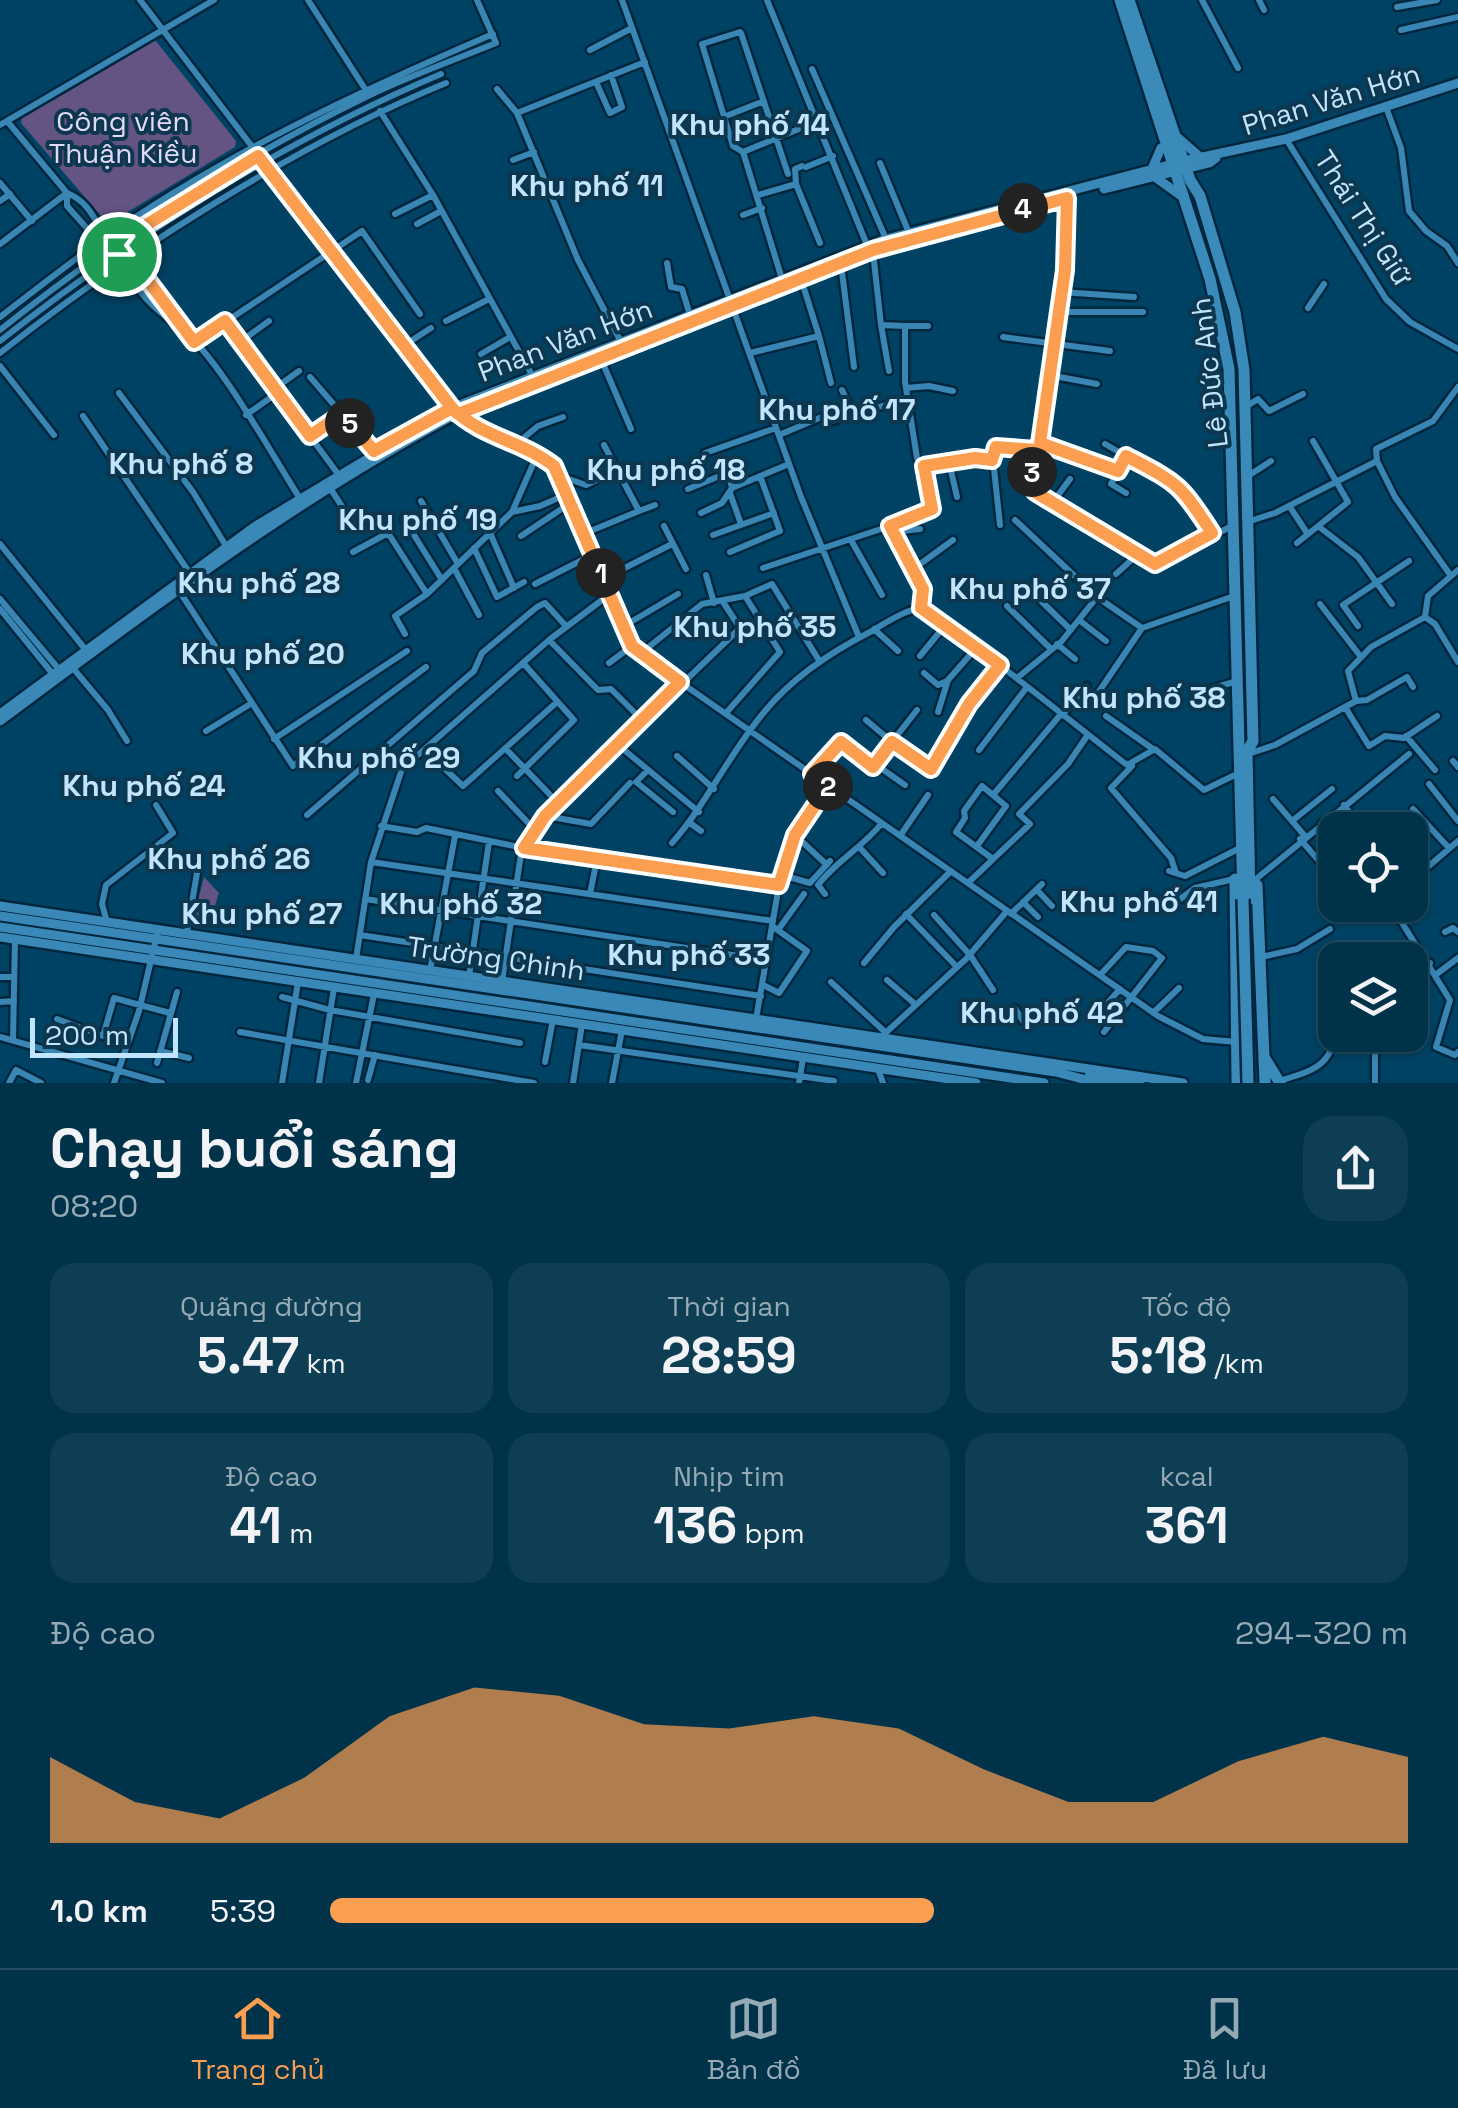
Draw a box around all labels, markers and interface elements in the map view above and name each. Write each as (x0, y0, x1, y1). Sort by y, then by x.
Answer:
street label: Phan Văn Hớn (1238, 55, 1424, 143)
park label: Công viên Thuận Kiều (49, 103, 197, 171)
district label: Khu phố 14 (670, 105, 830, 144)
street label: Thái Thị Giữ (1307, 143, 1421, 293)
district label: Khu phố 11 (510, 166, 664, 205)
pin: 4 (998, 183, 1048, 233)
text: 4 (1014, 190, 1032, 226)
pin (77, 212, 162, 297)
icon: arrive (92, 227, 147, 282)
street label: Phan Văn Hớn (473, 290, 657, 390)
street label: Lê Đức Anh (1182, 296, 1236, 450)
district label: Khu phố 17 (759, 390, 915, 429)
pin: 5 (325, 398, 375, 448)
text: 5 (342, 405, 358, 441)
district label: Khu phố 8 (109, 444, 253, 483)
pin: 3 (1007, 447, 1057, 497)
district label: Khu phố 18 (587, 450, 745, 489)
text: 3 (1023, 454, 1041, 490)
district label: Khu phố 19 (339, 500, 497, 539)
pin: 1 (576, 548, 626, 598)
text: 1 (595, 555, 607, 591)
district label: Khu phố 28 (178, 563, 340, 602)
district label: Khu phố 37 (949, 569, 1111, 608)
district label: Khu phố 35 (674, 607, 836, 646)
district label: Khu phố 20 (181, 634, 345, 673)
district label: Khu phố 38 (1063, 678, 1225, 717)
district label: Khu phố 29 (298, 738, 460, 777)
pin: 2 (803, 761, 853, 811)
district label: Khu phố 24 (62, 766, 226, 805)
text: 2 (820, 768, 836, 804)
map controls (1318, 812, 1428, 1052)
button: locate (1318, 812, 1428, 922)
district label: Khu phố 26 (147, 839, 311, 878)
district label: Khu phố 41 (1060, 882, 1218, 921)
district label: Khu phố 32 (380, 884, 542, 923)
district label: Khu phố 27 (182, 894, 342, 933)
street label: Trường Chinh (405, 928, 587, 988)
district label: Khu phố 33 (607, 935, 771, 974)
button: layers (1318, 942, 1428, 1052)
district label: Khu phố 42 (960, 993, 1124, 1032)
scale bar (30, 1013, 178, 1058)
text: 200 m (45, 1017, 129, 1053)
text: Chạy buổi sáng (50, 1113, 459, 1183)
button: share (1303, 1116, 1408, 1221)
text: 08:20 (50, 1186, 138, 1226)
text: Quãng đường (180, 1288, 363, 1324)
text: Thời gian (667, 1288, 791, 1324)
text: Tốc độ (1142, 1288, 1232, 1324)
text: 5.47 (197, 1324, 299, 1388)
text: 28:59 (661, 1324, 797, 1388)
text: 5:18 (1110, 1324, 1207, 1388)
text: km (299, 1345, 346, 1381)
text: /km (1207, 1345, 1264, 1381)
text: Độ cao (225, 1458, 318, 1494)
text: Nhịp tim (673, 1458, 785, 1494)
text: kcal (1160, 1458, 1214, 1494)
text: 41 (229, 1494, 282, 1558)
text: 136 (653, 1494, 737, 1558)
text: 361 (1145, 1494, 1229, 1558)
text: m (282, 1515, 313, 1551)
text: bpm (737, 1515, 805, 1551)
text: Độ cao (50, 1613, 156, 1653)
text: 294–320 m (1235, 1613, 1408, 1653)
text: 1.0 km (50, 1891, 148, 1931)
text: 5:39 (210, 1891, 276, 1931)
tab: Trang chủ (191, 1991, 325, 2087)
tab: Bản đồ (706, 1991, 801, 2087)
tab: Đã lưu (1183, 1991, 1267, 2087)

